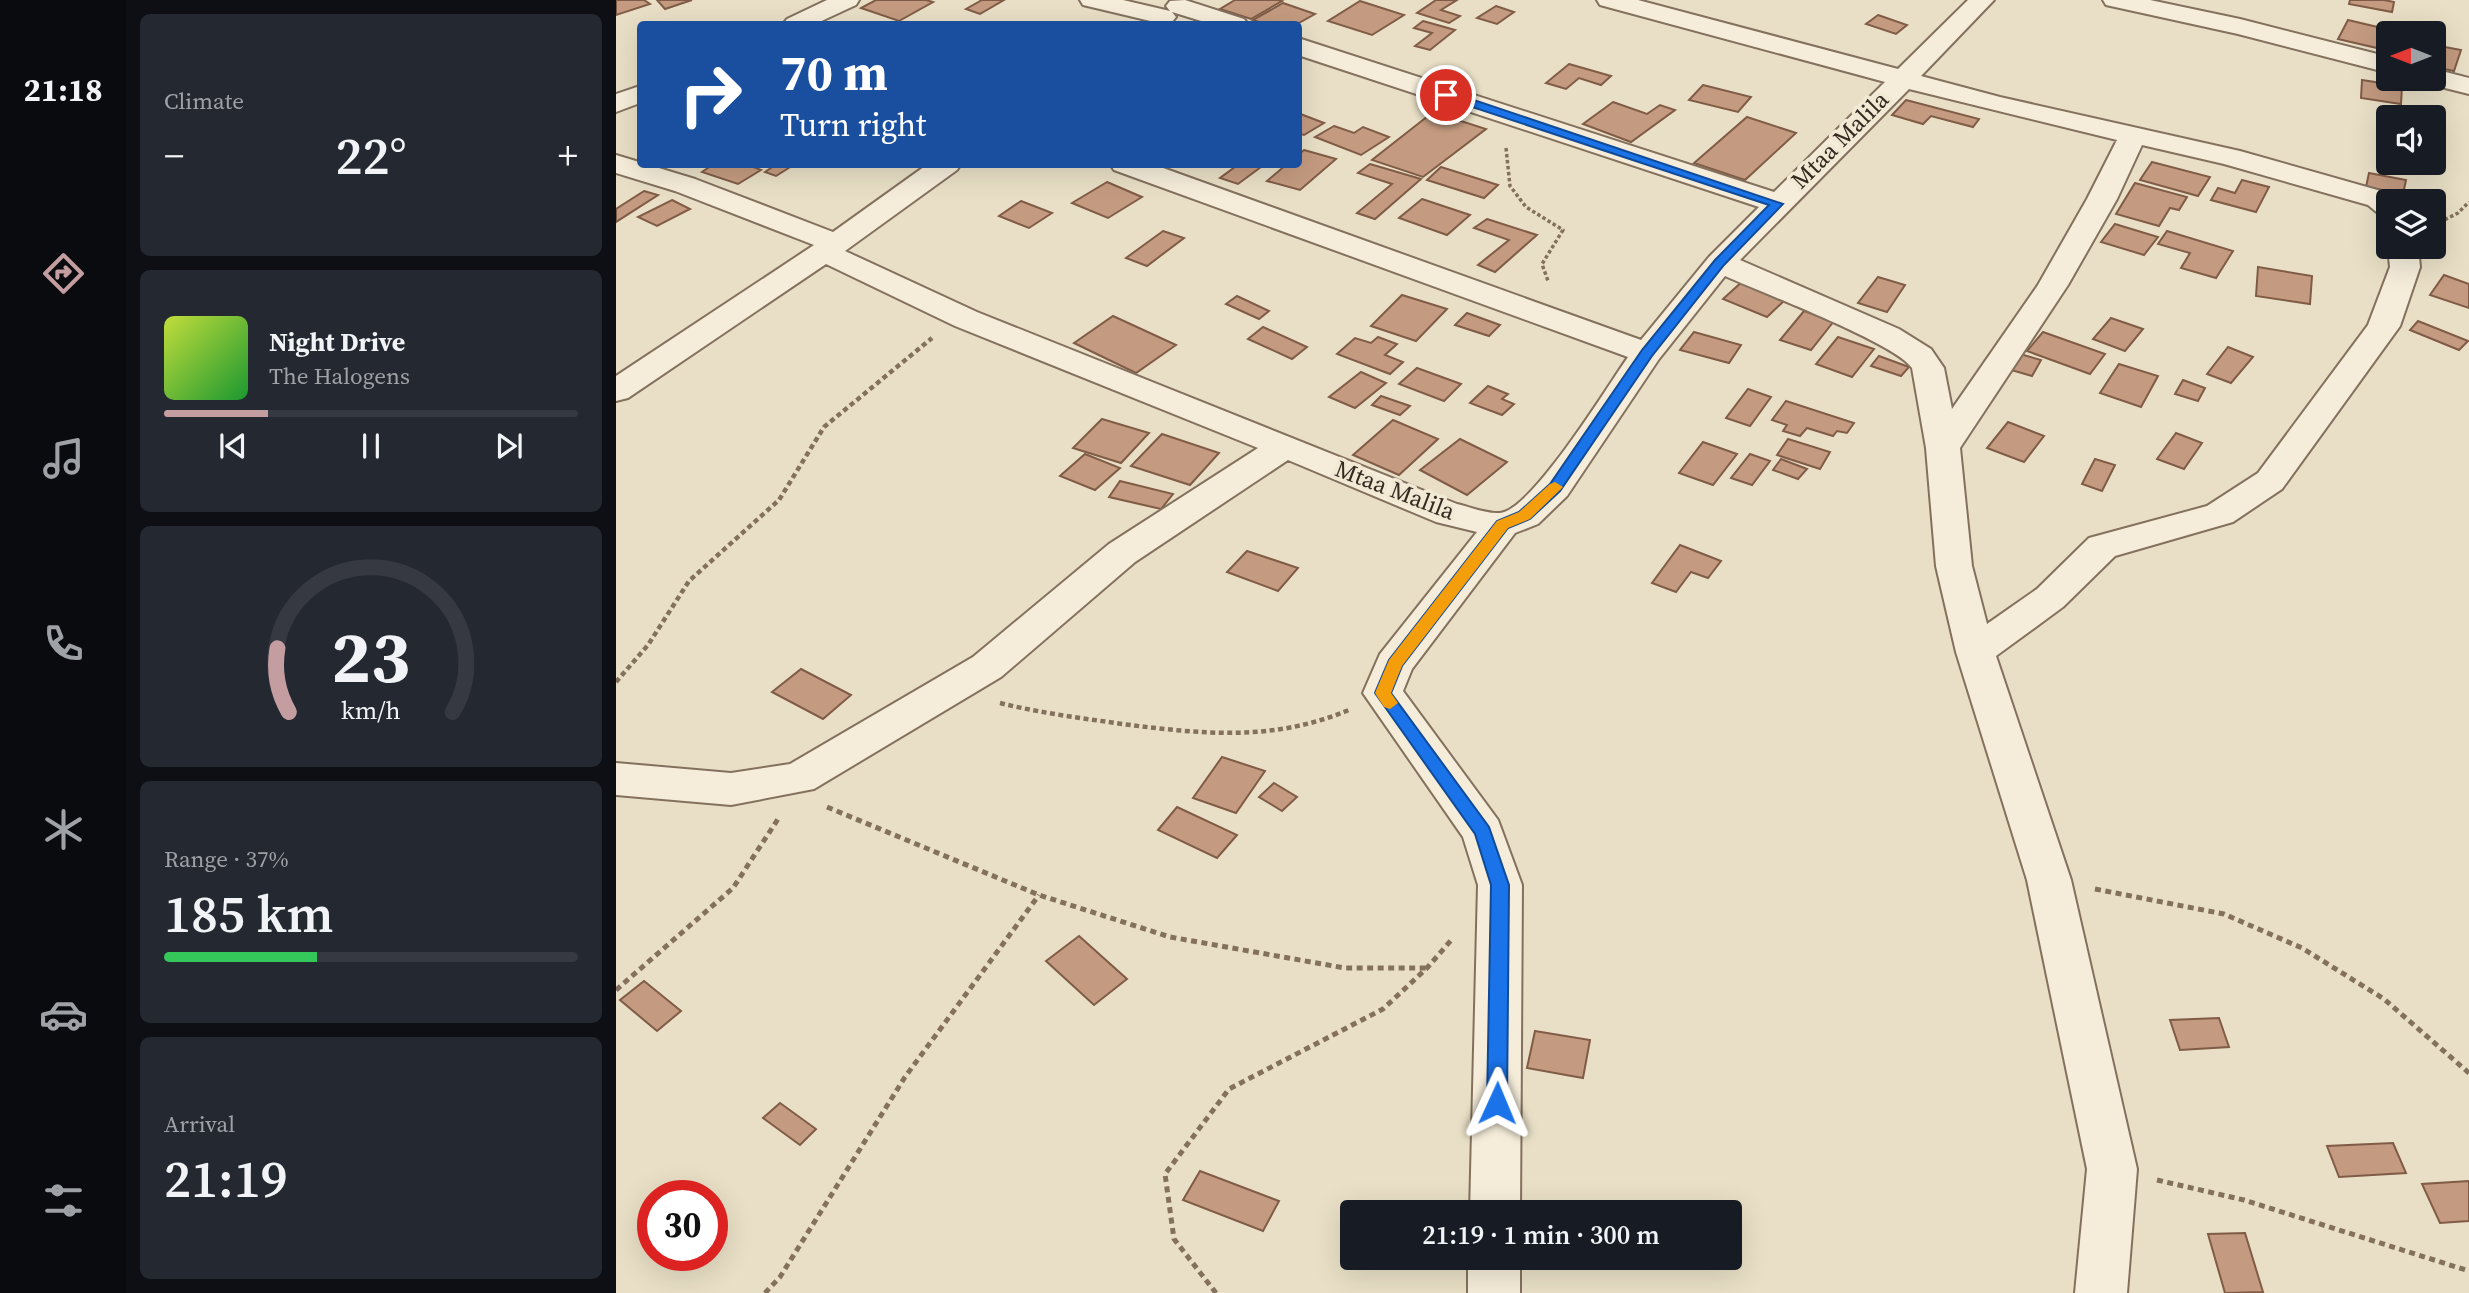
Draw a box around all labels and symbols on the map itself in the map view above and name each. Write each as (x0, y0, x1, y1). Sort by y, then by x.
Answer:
north arrow (2376, 21, 2446, 91)
pin (1416, 65, 1476, 125)
street label: Mtaa Malila (1783, 83, 1896, 196)
street label: Mtaa Malila (1330, 452, 1461, 528)
position arrow (1460, 1066, 1534, 1140)
speed limit sign: 30 (637, 1180, 728, 1271)

